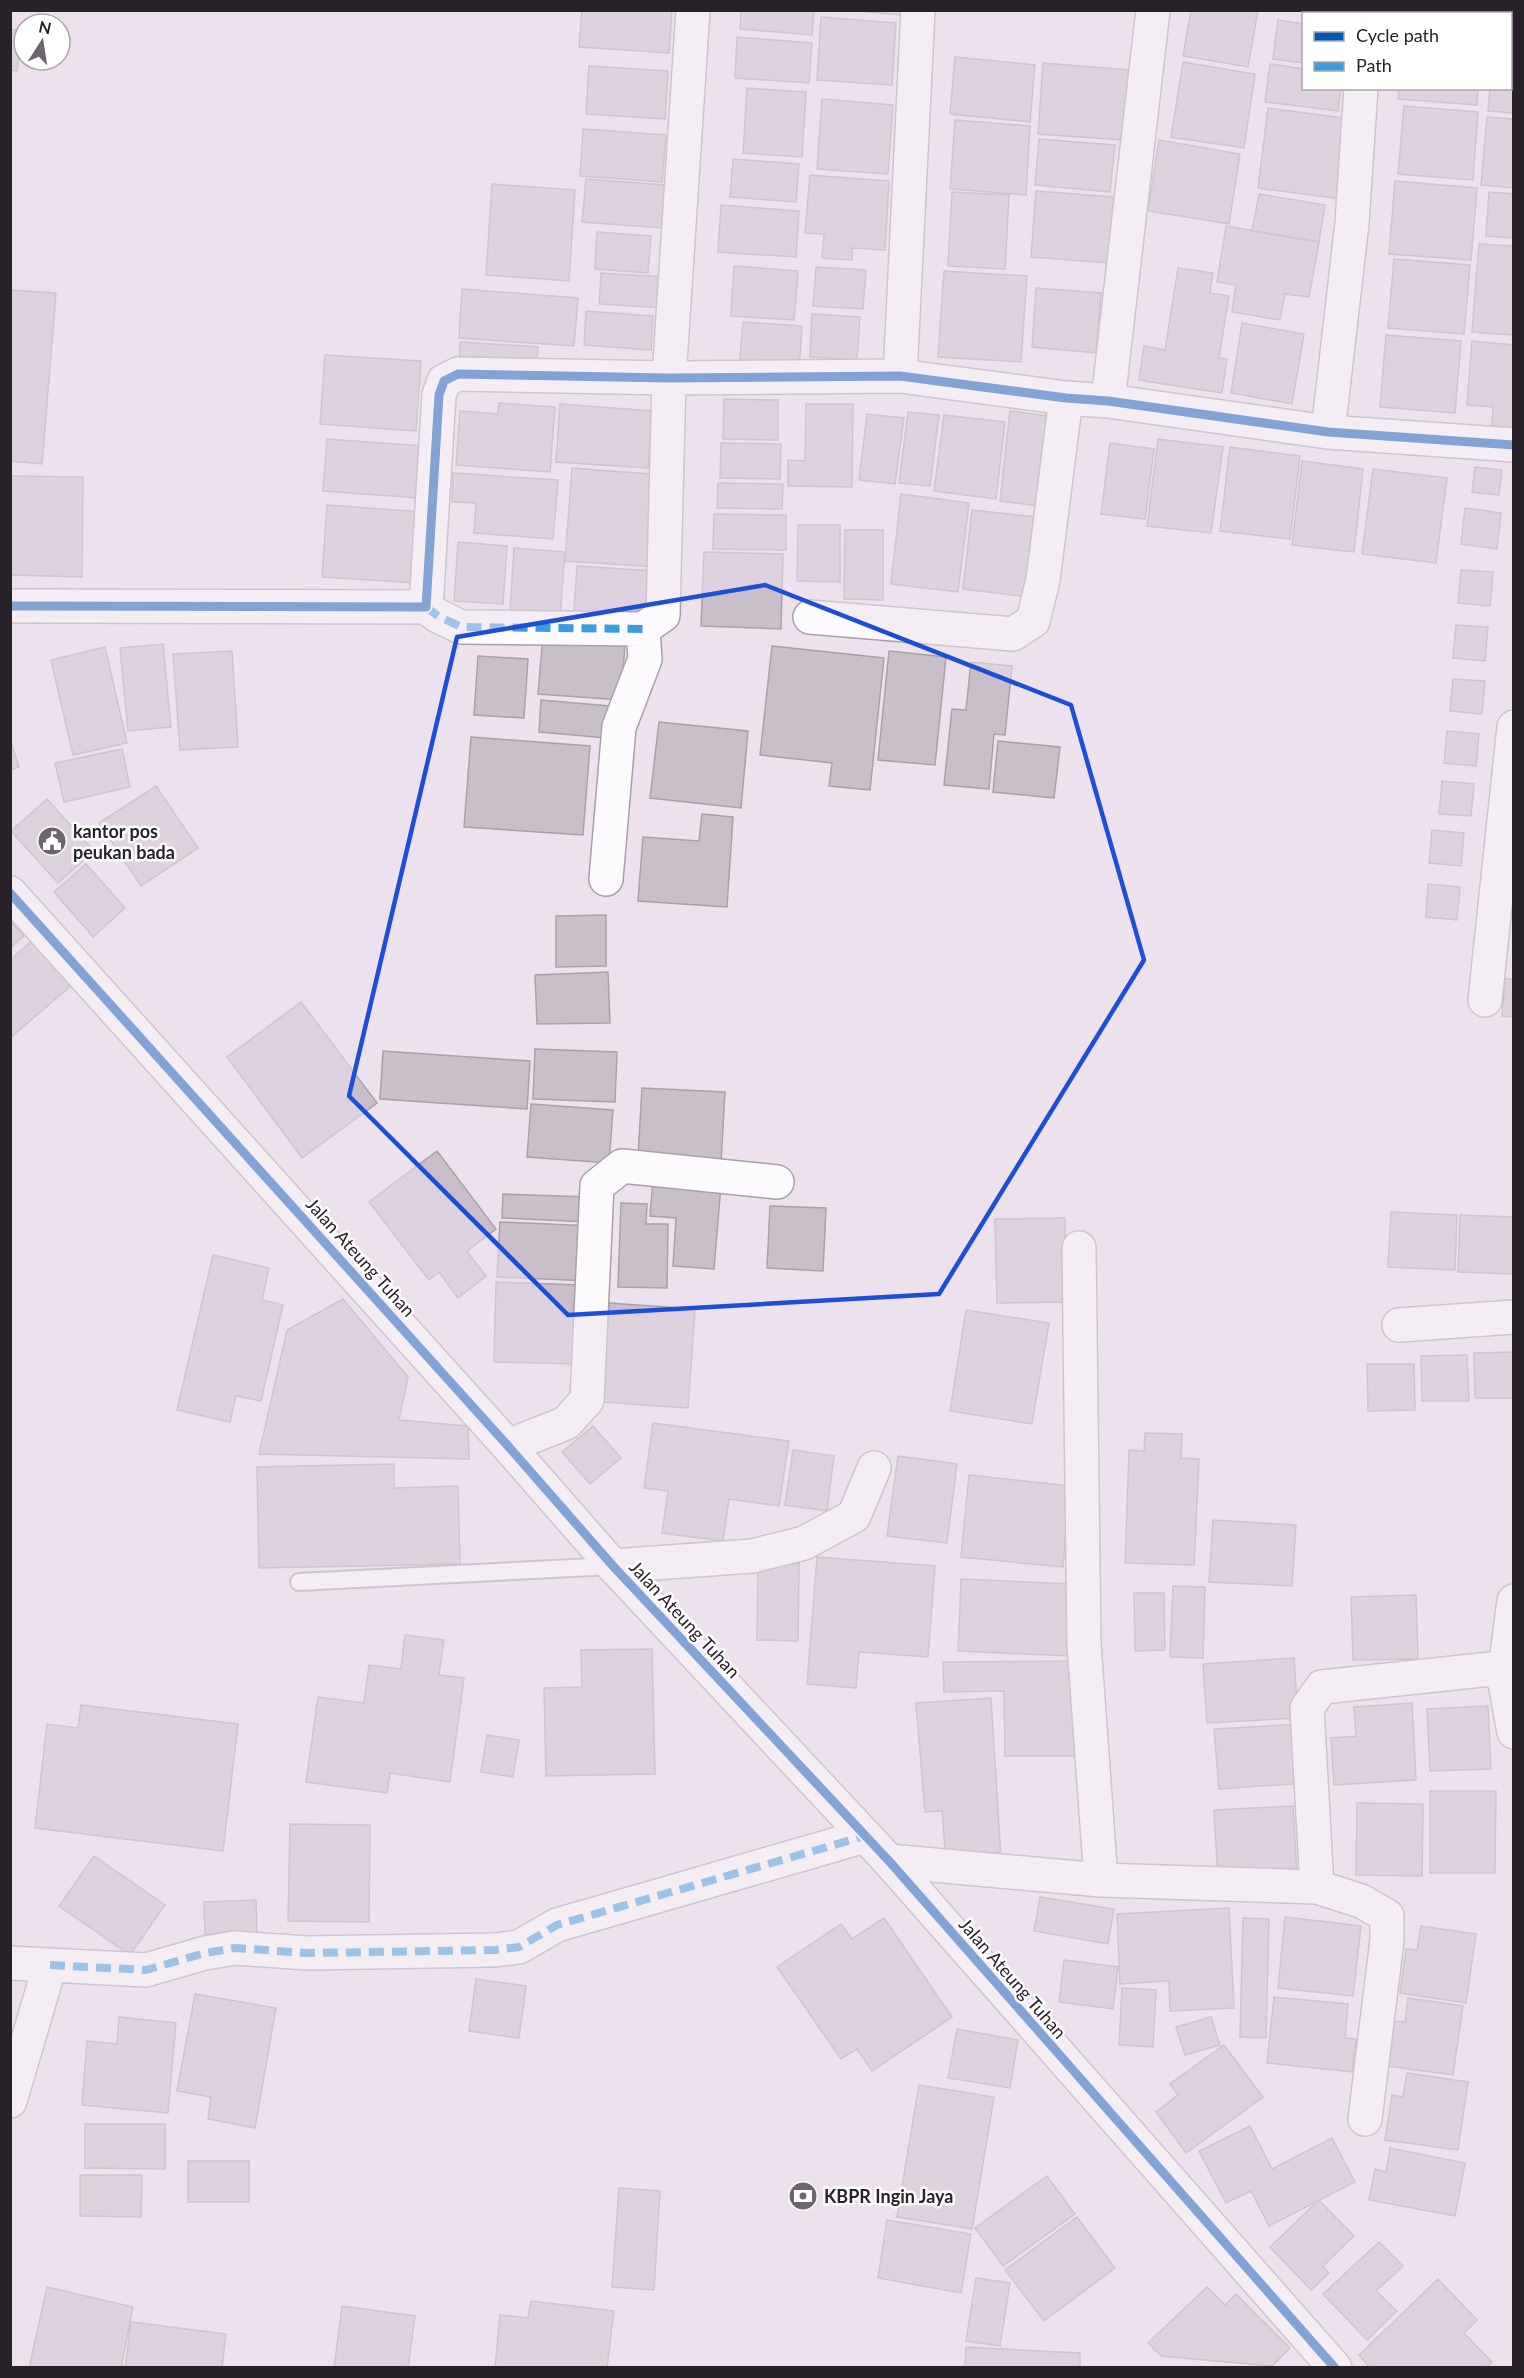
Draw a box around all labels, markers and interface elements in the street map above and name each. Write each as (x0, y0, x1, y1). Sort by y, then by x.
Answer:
north arrow (12, 12, 72, 72)
legend (1302, 12, 1512, 90)
text: N (37, 16, 53, 37)
text: Cycle path (1356, 24, 1439, 46)
text: Path (1356, 54, 1392, 76)
place label: kantor pos peukan bada (73, 820, 175, 863)
public building icon: kantor pos peukan bada (36, 825, 68, 857)
street label: Jalan Ateung Tuhan (302, 1193, 420, 1321)
street label: Jalan Ateung Tuhan (625, 1556, 745, 1682)
street label: Jalan Ateung Tuhan (955, 1913, 1071, 2043)
bank icon: KBPR Ingin Jaya (787, 2180, 819, 2212)
place label: KBPR Ingin Jaya (824, 2185, 953, 2207)

